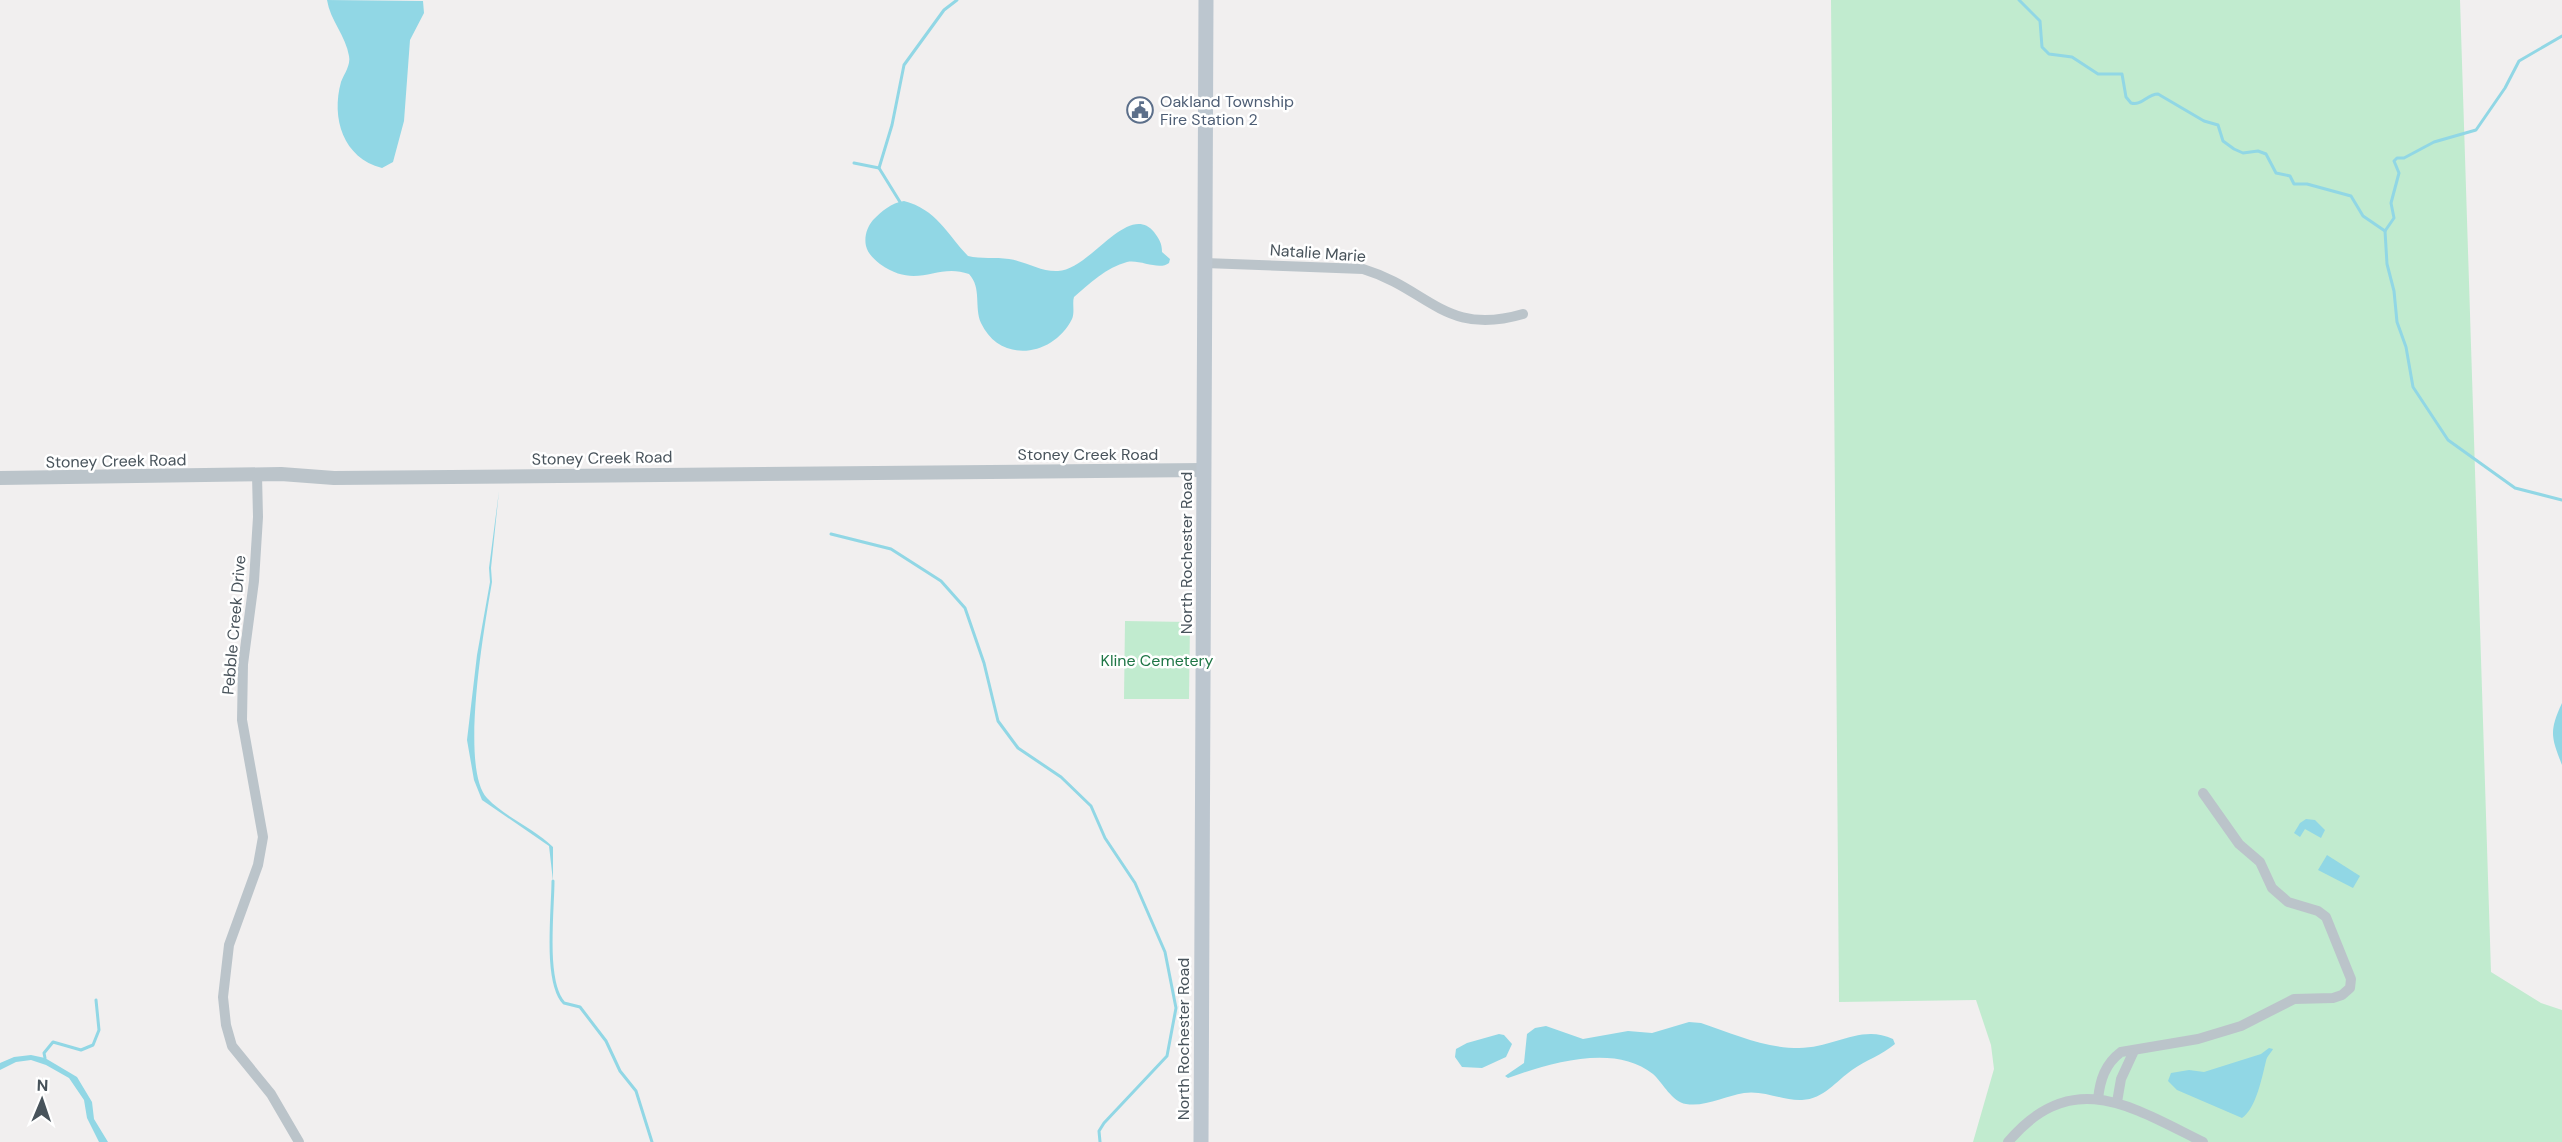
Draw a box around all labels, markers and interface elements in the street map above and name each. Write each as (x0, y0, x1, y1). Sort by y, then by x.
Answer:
place label: Oakland Township Fire Station 2 (1160, 91, 1294, 130)
public building icon: Oakland Township Fire Station 2 (1125, 95, 1155, 125)
street label: Natalie Marie (1269, 239, 1367, 267)
street label: Stoney Creek Road (1018, 444, 1158, 465)
street label: Stoney Creek Road (531, 446, 673, 470)
street label: Stoney Creek Road (45, 449, 187, 473)
street label: North Rochester Road (1176, 472, 1197, 634)
street label: Pebble Creek Drive (217, 554, 251, 696)
park label: Kline Cemetery (1101, 650, 1214, 671)
street label: North Rochester Road (1173, 958, 1194, 1120)
north arrow (12, 1070, 72, 1130)
text: N (36, 1075, 49, 1096)

